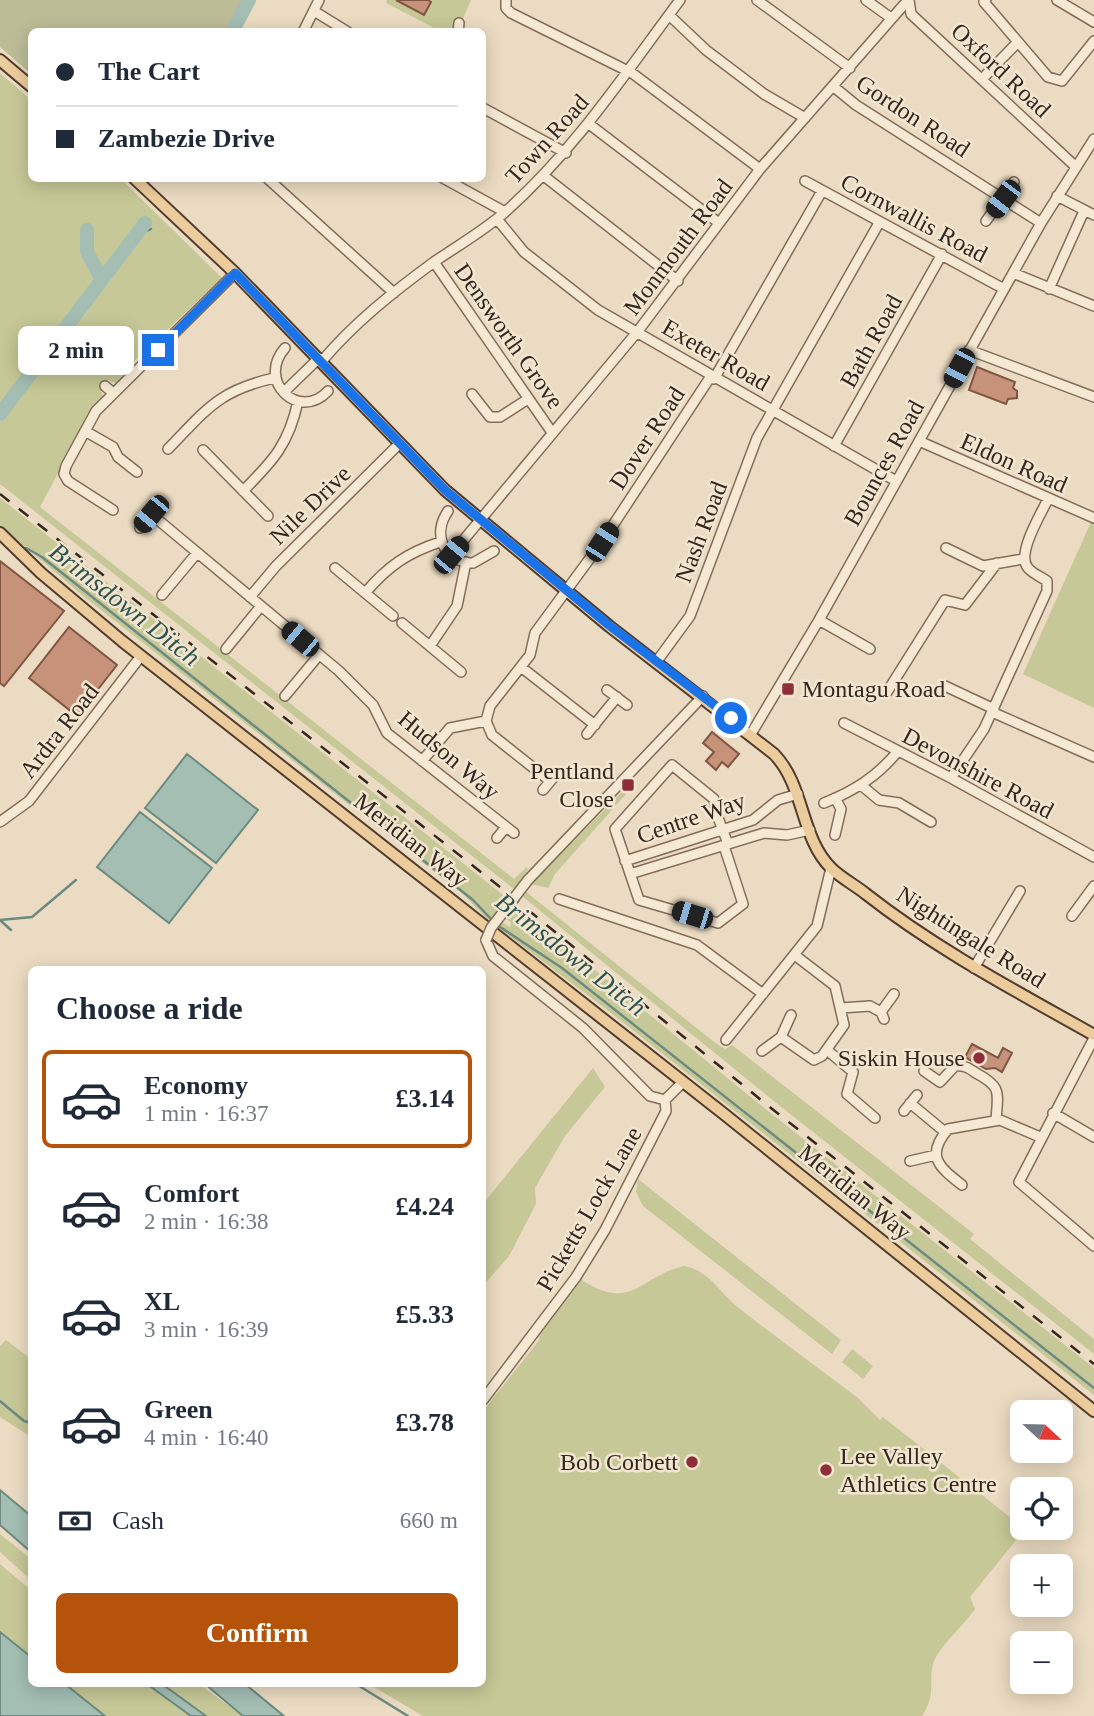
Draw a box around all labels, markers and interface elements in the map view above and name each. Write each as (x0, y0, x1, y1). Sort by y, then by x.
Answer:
street label: Oxford Road (946, 18, 1056, 122)
text: The Cart (98, 57, 200, 86)
street label: Gordon Road (851, 70, 975, 162)
street label: Town Road (500, 89, 594, 189)
text: Zambezie Drive (98, 124, 275, 153)
street label: Cornwallis Road (836, 168, 992, 268)
street label: Monmouth Road (618, 174, 738, 320)
car (982, 176, 1025, 222)
street label: Densworth Grove (449, 258, 569, 414)
street label: Bath Road (835, 290, 907, 392)
street label: Exeter Road (658, 314, 774, 396)
callout: 2 min (18, 326, 134, 374)
route end (142, 334, 174, 366)
text: 2 min (48, 338, 104, 363)
car (940, 345, 979, 391)
street label: Dover Road (604, 382, 690, 494)
street label: Bounces Road (839, 396, 929, 530)
street label: Eldon Road (957, 428, 1071, 498)
street label: Nile Drive (264, 460, 356, 550)
street label: Nash Road (670, 478, 732, 586)
car (130, 491, 173, 537)
car (582, 519, 623, 565)
car (430, 532, 473, 578)
water label: Brimsdown Ditch (44, 537, 206, 672)
car (278, 617, 323, 661)
place label: Montagu Road (802, 676, 945, 702)
street label: Ardra Road (14, 679, 104, 783)
marker: Montagu Road (780, 681, 796, 697)
route start (715, 702, 747, 734)
street label: Hudson Way (393, 705, 505, 805)
street label: Devonshire Road (898, 722, 1058, 824)
place label: Pentland Close (530, 758, 614, 812)
marker: Pentland Close (620, 777, 636, 793)
street label: Centre Way (633, 787, 749, 849)
street label: Meridian Way (349, 788, 473, 892)
street label: Nightingale Road (892, 881, 1050, 993)
water label: Brimsdown Ditch (490, 887, 652, 1022)
car (669, 899, 716, 931)
text: Choose a ride (56, 990, 243, 1026)
place label: Siskin House (838, 1045, 965, 1071)
marker: Siskin House (971, 1050, 987, 1066)
icon: car (60, 1068, 123, 1131)
text: Economy (144, 1071, 248, 1100)
text: £3.14 (396, 1084, 454, 1113)
text: 1 min · 16:37 (144, 1101, 269, 1126)
street label: Picketts Lock Lane (531, 1122, 647, 1296)
street label: Meridian Way (794, 1139, 916, 1245)
icon: car (60, 1176, 123, 1239)
text: Comfort (144, 1179, 239, 1208)
text: £4.24 (396, 1192, 454, 1221)
text: 2 min · 16:38 (144, 1209, 269, 1234)
icon: car (60, 1284, 123, 1347)
text: XL (144, 1287, 180, 1316)
text: £5.33 (396, 1300, 454, 1329)
text: 3 min · 16:39 (144, 1317, 269, 1342)
icon: car (60, 1392, 123, 1455)
text: Green (144, 1395, 213, 1424)
north arrow (1010, 1400, 1073, 1463)
map controls (1010, 1400, 1073, 1694)
text: £3.78 (396, 1408, 454, 1437)
text: 4 min · 16:40 (144, 1425, 269, 1450)
place label: Lee Valley Athletics Centre (840, 1443, 997, 1497)
place label: Bob Corbett (560, 1449, 678, 1475)
marker: Bob Corbett (684, 1454, 700, 1470)
marker: Lee Valley Athletics Centre (818, 1462, 834, 1478)
button: locate (1010, 1477, 1073, 1540)
icon: cash (56, 1502, 94, 1540)
text: Cash (112, 1506, 164, 1535)
text: 660 m (400, 1508, 458, 1533)
button: + (1010, 1554, 1073, 1617)
button: Confirm (56, 1593, 458, 1673)
button: − (1010, 1631, 1073, 1694)

